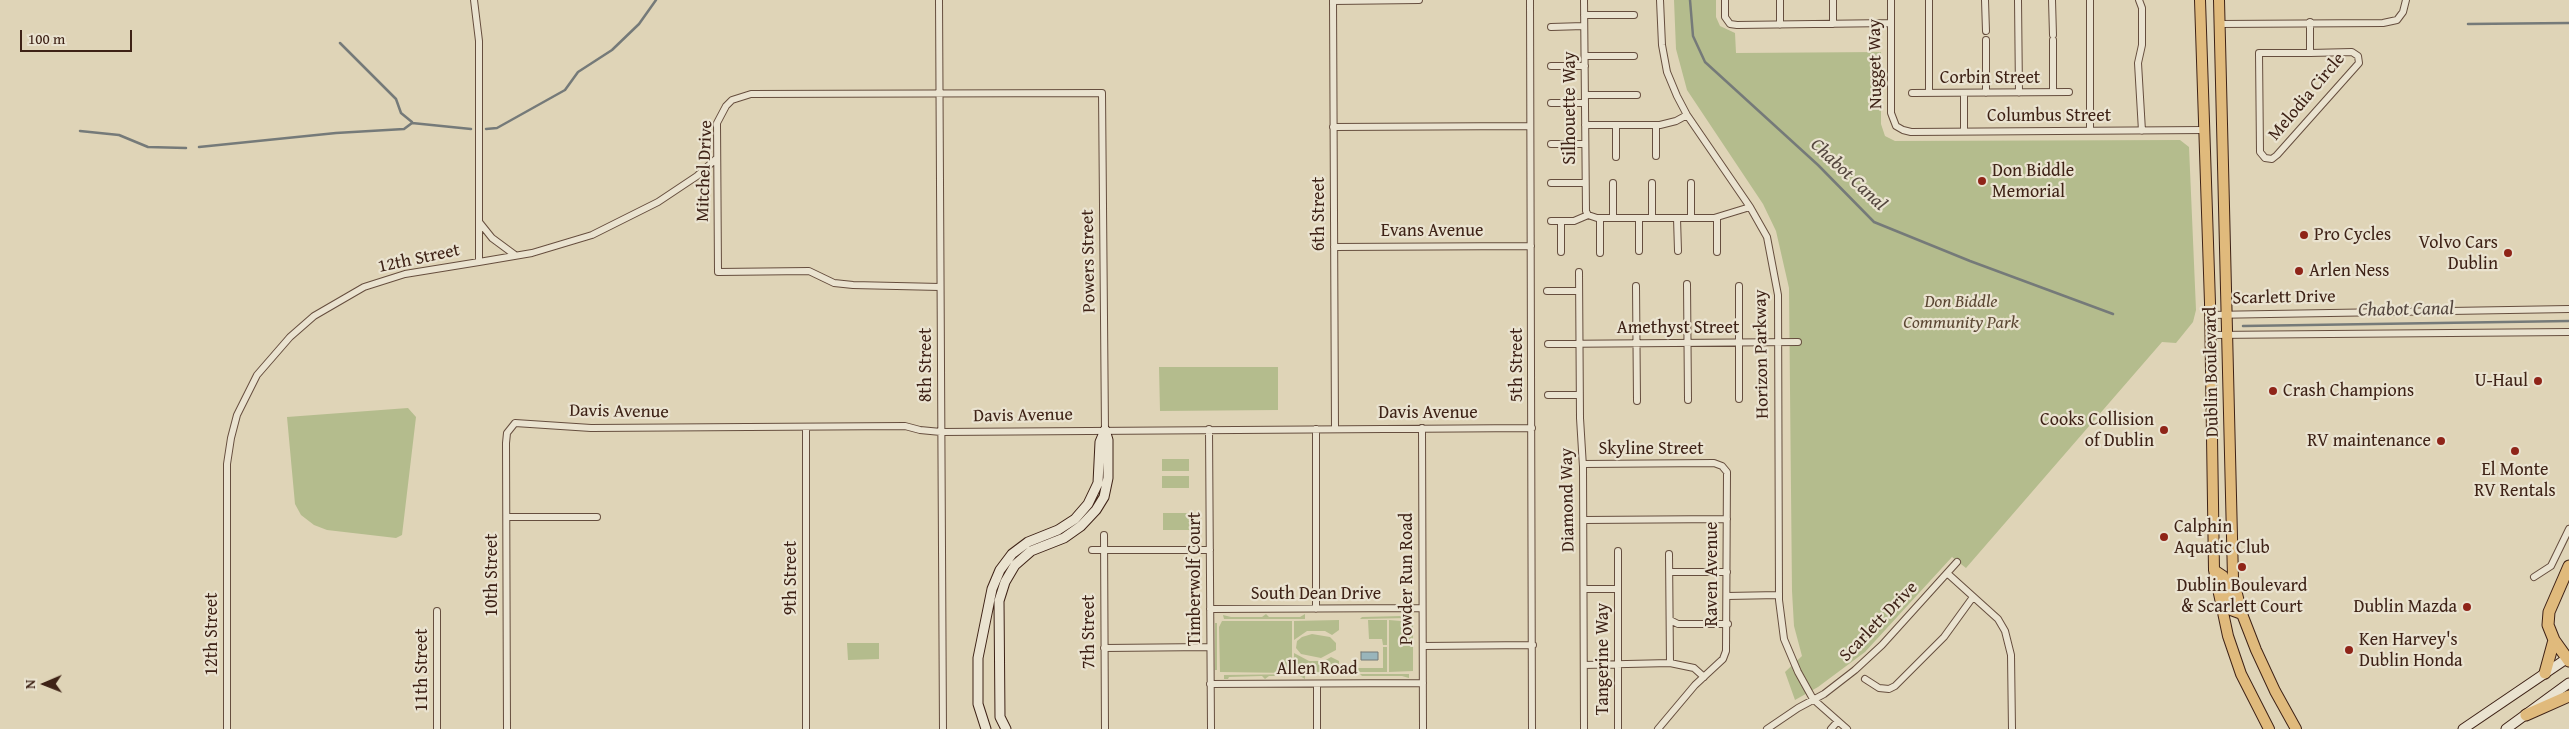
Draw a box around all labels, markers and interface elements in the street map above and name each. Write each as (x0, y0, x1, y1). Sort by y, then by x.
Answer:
street label: Nugget Way (1864, 19, 1888, 109)
scale bar (22, 20, 135, 52)
text: 100 m (28, 28, 65, 49)
street label: Melodia Circle (2264, 49, 2350, 145)
street label: Silhouette Way (1559, 51, 1581, 165)
street label: Corbin Street (1940, 67, 2040, 89)
street label: Columbus Street (1987, 105, 2111, 127)
street label: Mitchel Drive (692, 120, 718, 222)
water label: Chabot Canal (1805, 134, 1891, 216)
place label: Don Biddle Memorial (1992, 160, 2074, 202)
marker: Don Biddle Memorial (1976, 175, 1988, 187)
street label: 6th Street (1308, 177, 1330, 251)
street label: Powers Street (1077, 209, 1101, 313)
street label: Evans Avenue (1381, 220, 1483, 242)
place label: Pro Cycles (2314, 224, 2391, 246)
marker: Pro Cycles (2298, 229, 2310, 241)
place label: Volvo Cars Dublin (2418, 232, 2498, 274)
street label: 12th Street (376, 240, 462, 278)
marker: Volvo Cars Dublin (2502, 247, 2514, 259)
place label: Arlen Ness (2309, 260, 2389, 282)
marker: Arlen Ness (2293, 265, 2305, 277)
street label: Scarlett Drive (2232, 286, 2336, 310)
street label: Horizon Parkway (1750, 289, 1774, 419)
park label: Don Biddle Community Park (1903, 291, 2019, 334)
water label: Chabot Canal (2358, 298, 2454, 322)
street label: Dublin Boulevard (2200, 306, 2224, 438)
street label: Amethyst Street (1617, 317, 1739, 339)
street label: 8th Street (915, 328, 937, 402)
street label: 5th Street (1506, 328, 1528, 402)
place label: U-Haul (2475, 370, 2528, 392)
marker: U-Haul (2532, 375, 2544, 387)
place label: Crash Champions (2283, 380, 2414, 402)
marker: Crash Champions (2267, 385, 2279, 397)
street label: Davis Avenue (569, 400, 669, 424)
street label: Davis Avenue (1378, 402, 1478, 424)
street label: Davis Avenue (973, 404, 1073, 428)
place label: Cooks Collision of Dublin (2040, 409, 2154, 452)
marker: Cooks Collision of Dublin (2158, 424, 2170, 436)
place label: RV maintenance (2307, 430, 2431, 452)
marker: RV maintenance (2435, 435, 2447, 447)
street label: Skyline Street (1598, 438, 1704, 460)
marker: El Monte RV Rentals (2509, 445, 2521, 457)
street label: Diamond Way (1556, 448, 1580, 552)
place label: El Monte RV Rentals (2474, 459, 2556, 502)
street label: Timberwolf Court (1184, 512, 1206, 646)
street label: Powder Run Road (1396, 513, 1418, 645)
place label: Calphin Aquatic Club (2174, 516, 2270, 558)
street label: Raven Avenue (1701, 522, 1723, 626)
marker: Calphin Aquatic Club (2158, 531, 2170, 543)
street label: 10th Street (481, 533, 503, 617)
street label: 9th Street (780, 541, 802, 615)
marker: Dublin Boulevard & Scarlett Court (2236, 561, 2248, 573)
place label: Dublin Boulevard & Scarlett Court (2177, 575, 2307, 618)
street label: Scarlett Drive (1835, 577, 1923, 667)
street label: South Dean Drive (1251, 583, 1381, 605)
street label: 12th Street (201, 592, 223, 676)
street label: 7th Street (1078, 595, 1100, 669)
place label: Dublin Mazda (2354, 596, 2457, 618)
marker: Dublin Mazda (2461, 601, 2473, 613)
street label: Tangerine Way (1592, 603, 1614, 715)
street label: 11th Street (411, 628, 433, 712)
place label: Ken Harvey's Dublin Honda (2359, 629, 2463, 672)
marker: Ken Harvey's Dublin Honda (2343, 644, 2355, 656)
street label: Allen Road (1276, 658, 1358, 680)
north arrow (20, 659, 70, 709)
text: N (20, 679, 40, 689)

